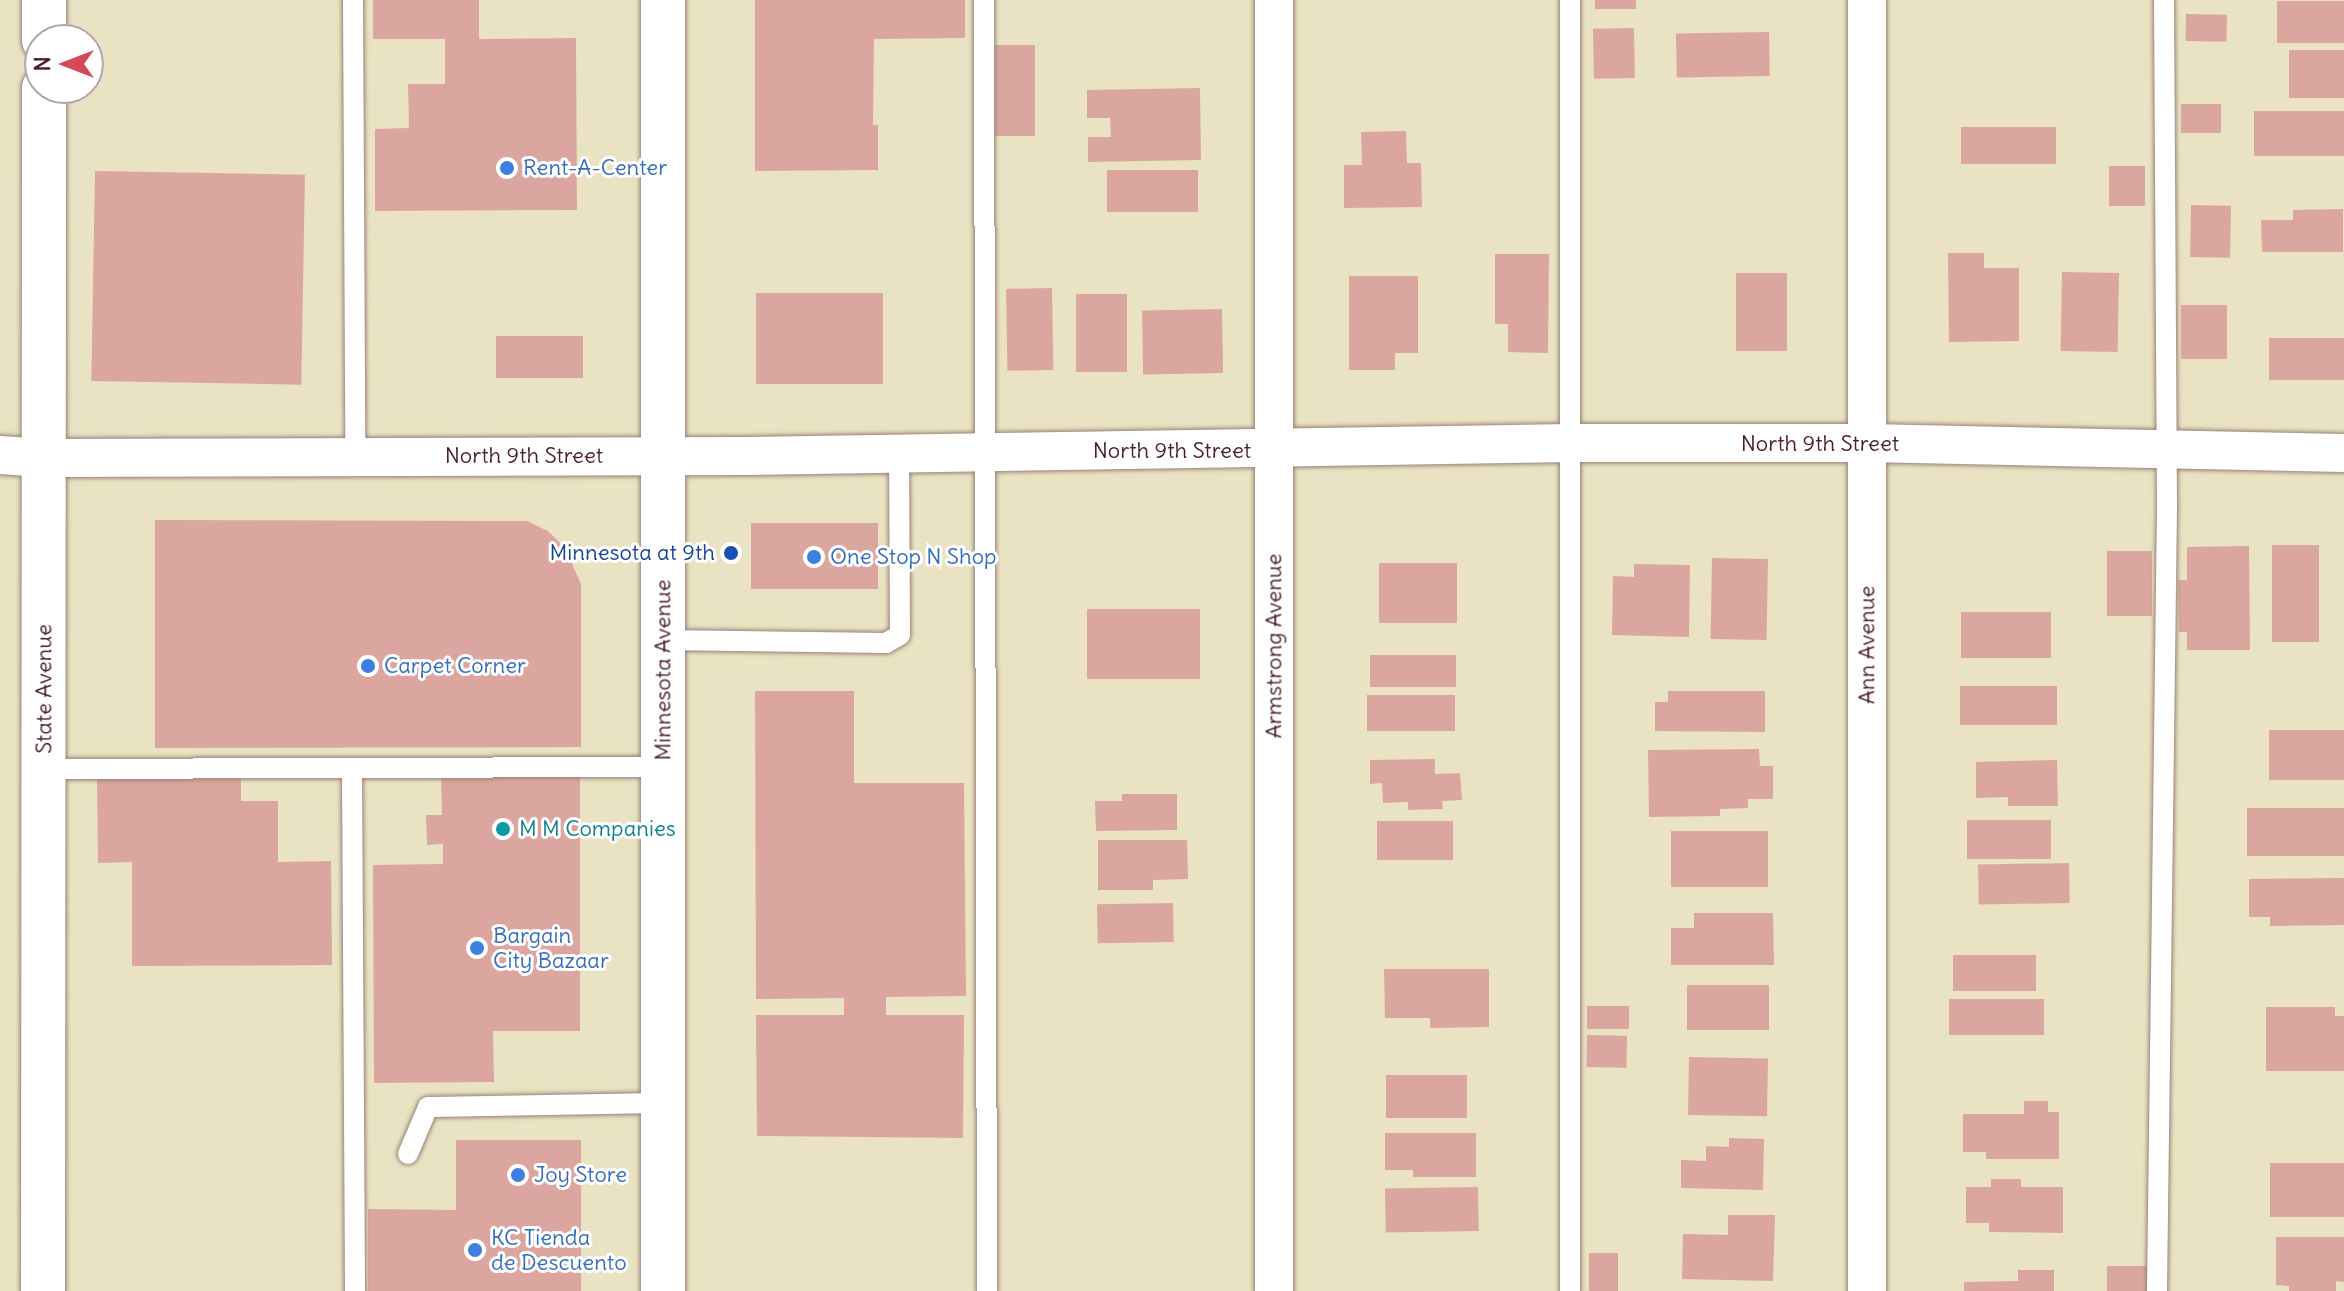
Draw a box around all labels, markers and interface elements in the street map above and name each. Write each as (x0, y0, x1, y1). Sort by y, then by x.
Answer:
north arrow (24, 24, 104, 104)
text: N (28, 56, 56, 72)
place label: Rent-A-Center (523, 155, 667, 181)
marker: Rent-A-Center (498, 159, 516, 177)
street label: North 9th Street (1741, 431, 1899, 457)
street label: North 9th Street (1093, 438, 1251, 464)
street label: North 9th Street (445, 443, 603, 469)
place label: Minnesota at 9th (550, 540, 715, 566)
marker: Minnesota at 9th (722, 544, 740, 562)
place label: One Stop N Shop (830, 544, 997, 570)
marker: One Stop N Shop (805, 548, 823, 566)
street label: Armstrong Avenue (1261, 554, 1287, 738)
street label: Minnesota Avenue (650, 579, 676, 761)
street label: Ann Avenue (1854, 586, 1880, 704)
street label: State Avenue (31, 624, 57, 754)
place label: Carpet Corner (384, 653, 526, 679)
marker: Carpet Corner (359, 657, 377, 675)
place label: M M Companies (519, 816, 676, 842)
marker: M M Companies (494, 820, 512, 838)
place label: Bargain City Bazaar (493, 922, 609, 974)
marker: Bargain City Bazaar (468, 939, 486, 957)
place label: Joy Store (534, 1162, 627, 1188)
marker: Joy Store (509, 1166, 527, 1184)
place label: KC Tienda de Descuento (491, 1224, 626, 1276)
marker: KC Tienda de Descuento (466, 1241, 484, 1259)

